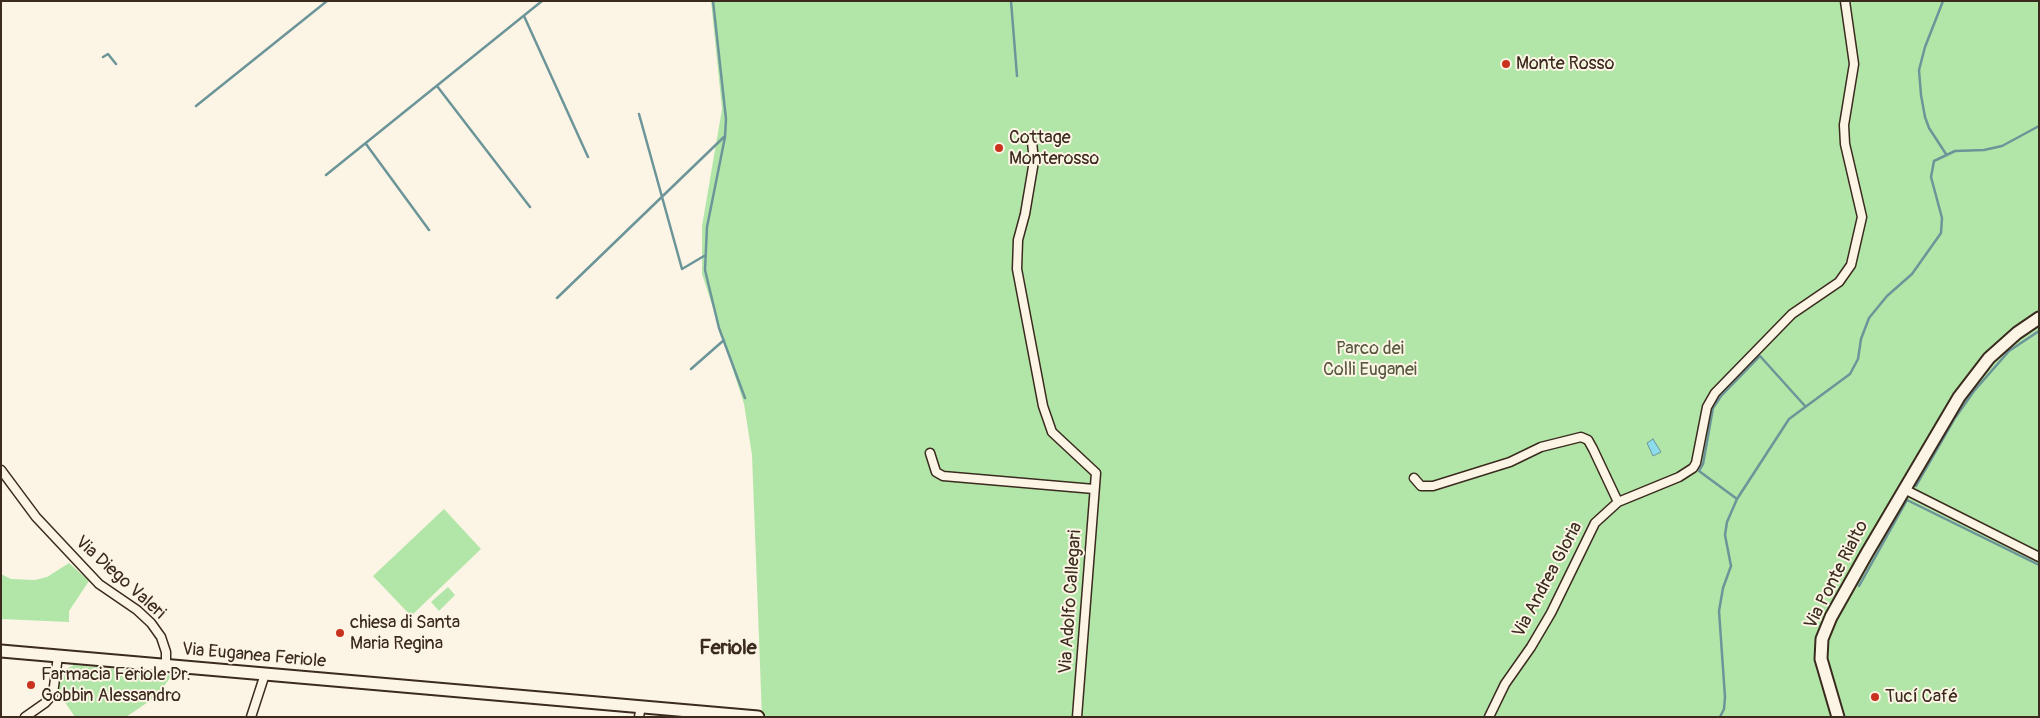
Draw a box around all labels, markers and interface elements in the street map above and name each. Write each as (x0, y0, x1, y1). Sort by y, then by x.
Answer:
place label: Monte Rosso (1516, 53, 1614, 75)
marker: Monte Rosso (1500, 58, 1512, 70)
place label: Cottage Monterosso (1009, 127, 1099, 170)
marker: Cottage Monterosso (993, 142, 1005, 154)
park label: Parco dei Colli Euganei (1323, 338, 1417, 380)
street label: Via Ponte Rialto (1800, 517, 1874, 633)
street label: Via Andrea Gloria (1508, 518, 1588, 642)
street label: Via Adolfo Callegari (1055, 529, 1087, 675)
street label: Via Diego Valeri (70, 532, 170, 624)
place label: chiesa di Santa Maria Regina (350, 612, 460, 654)
marker: chiesa di Santa Maria Regina (334, 627, 346, 639)
district label: Feriole (699, 637, 757, 661)
street label: Via Euganea Feriole (181, 639, 327, 673)
place label: Farmacia Feriole Dr. Gobbin Alessandro (41, 664, 191, 706)
marker: Farmacia Feriole Dr. Gobbin Alessandro (25, 679, 37, 691)
place label: Tucí Café (1885, 686, 1958, 708)
marker: Tucí Café (1869, 691, 1881, 703)

